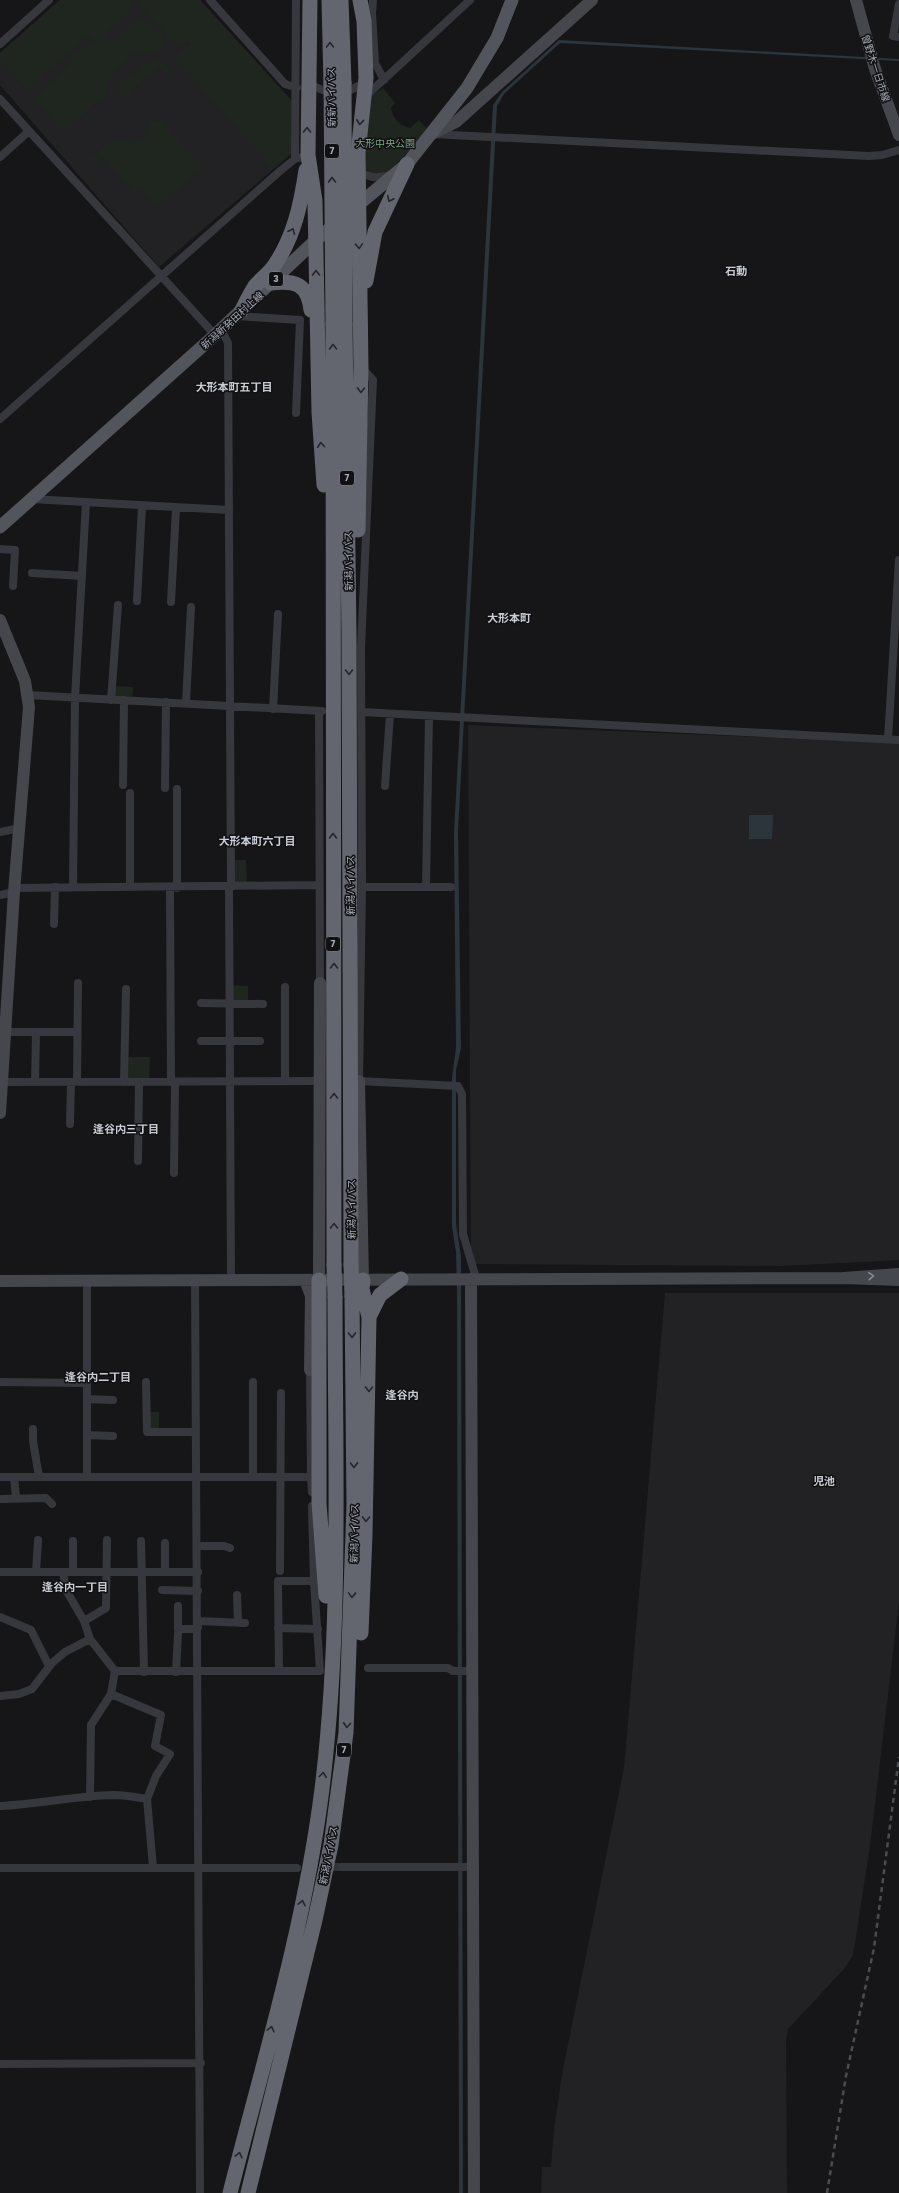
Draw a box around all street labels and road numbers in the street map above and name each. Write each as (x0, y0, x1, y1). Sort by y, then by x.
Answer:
street label: 曽野木一日市線 (858, 33, 893, 104)
street label: 新新バイパス (323, 67, 340, 127)
road number: 7 (325, 144, 339, 158)
road number: 3 (269, 272, 283, 286)
street label: 新潟新発田村上線 (198, 288, 267, 353)
road number: 7 (340, 471, 354, 485)
street label: 新潟バイパス (340, 531, 357, 591)
street label: 新潟バイパス (343, 855, 358, 915)
road number: 7 (326, 937, 340, 951)
street label: 新潟バイパス (344, 1179, 359, 1239)
street label: 新潟バイパス (346, 1503, 363, 1563)
road number: 7 (337, 1743, 351, 1757)
street label: 新潟バイパス (315, 1824, 342, 1886)

